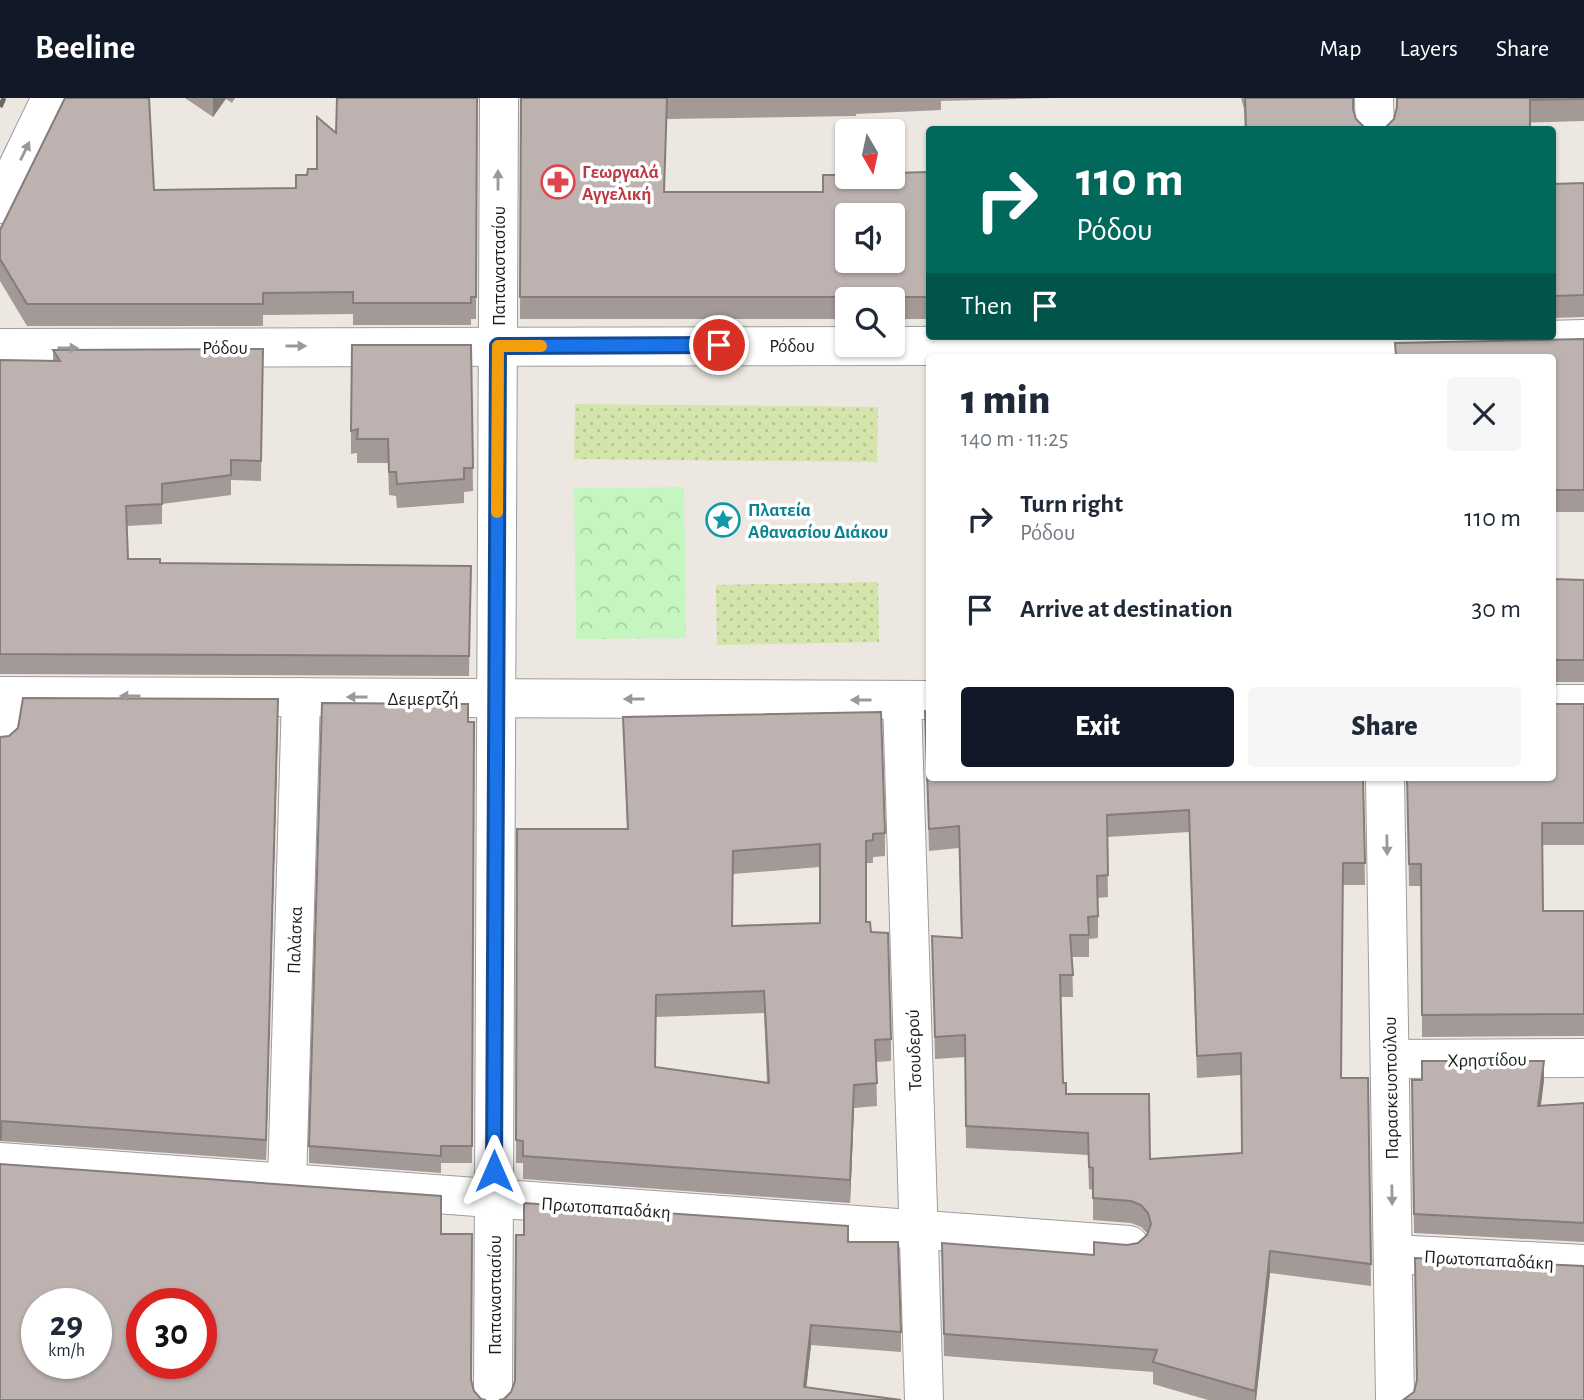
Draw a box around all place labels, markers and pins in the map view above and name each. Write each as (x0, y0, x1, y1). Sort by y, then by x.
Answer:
pharmacy icon: Γεωργαλά Αγγελική (539, 163, 577, 201)
place label: Γεωργαλά Αγγελική (582, 163, 659, 204)
pin (689, 315, 749, 375)
place icon: Πλατεία Αθανασίου Διάκου (704, 501, 742, 539)
place label: Πλατεία Αθανασίου Διάκου (748, 501, 888, 542)

